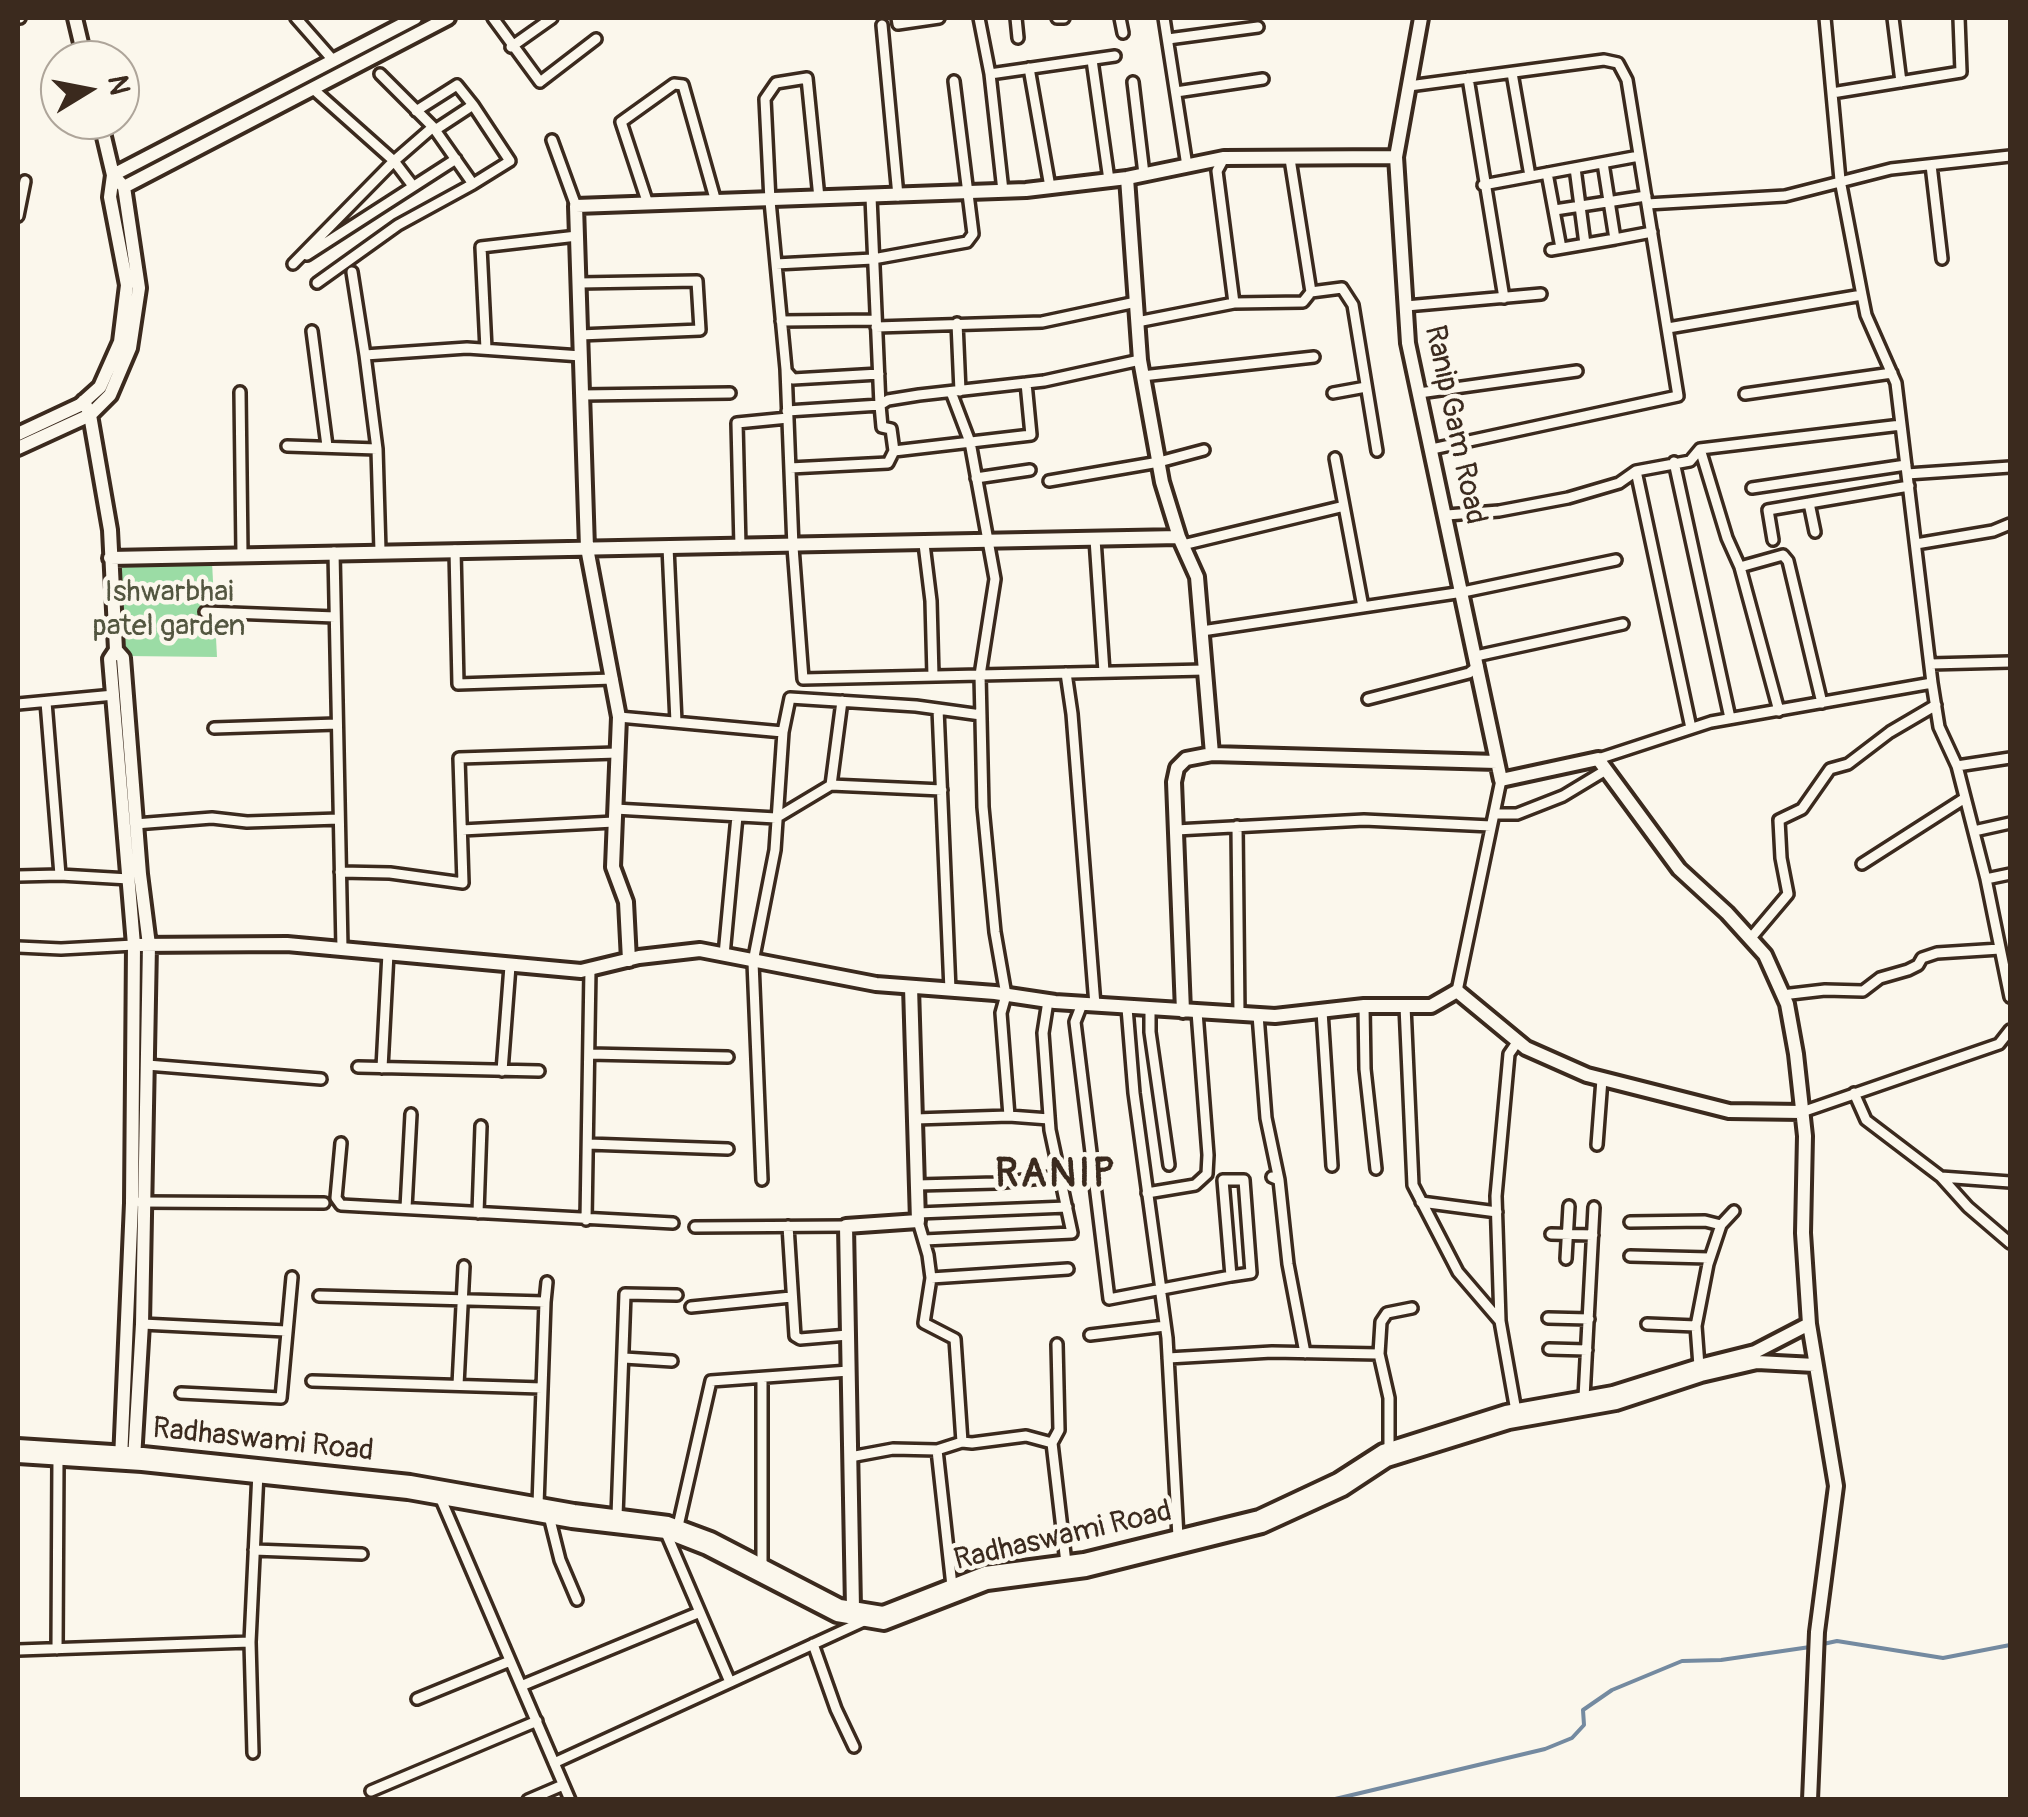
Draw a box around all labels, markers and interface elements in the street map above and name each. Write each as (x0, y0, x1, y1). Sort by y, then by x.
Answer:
north arrow (40, 40, 140, 140)
text: N (99, 73, 137, 97)
street label: Ranip Gam Road (1415, 322, 1493, 528)
park label: Ishwarbhai patel garden (92, 575, 246, 646)
district label: RANIP (995, 1152, 1117, 1200)
street label: Radhaswami Road (151, 1411, 375, 1471)
street label: Radhaswami Road (951, 1494, 1175, 1580)

